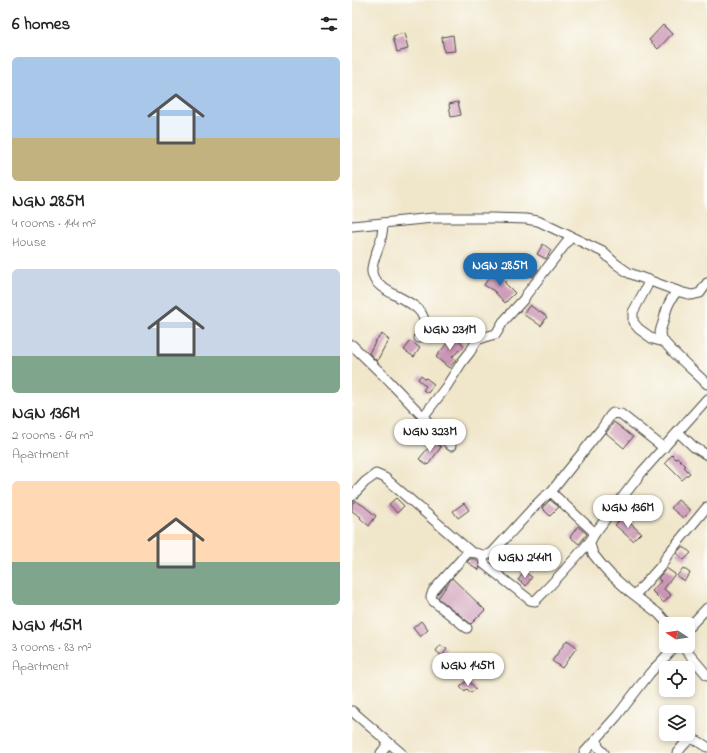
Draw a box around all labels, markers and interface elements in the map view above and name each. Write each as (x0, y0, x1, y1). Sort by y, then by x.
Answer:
text: 6 homes (12, 12, 70, 37)
icon: filters (318, 13, 340, 35)
icon: home (140, 83, 212, 155)
text: NGN 285M (12, 189, 85, 214)
text: 4 rooms · 144 m² (12, 214, 96, 233)
text: House (12, 233, 46, 252)
pin: NGN 285M (459, 253, 541, 287)
text: NGN 285M (472, 256, 528, 275)
icon: home (140, 295, 212, 367)
pin: NGN 231M (409, 317, 491, 351)
text: NGN 231M (424, 320, 476, 339)
text: NGN 136M (12, 401, 80, 426)
pin: NGN 323M (389, 419, 471, 453)
text: NGN 323M (403, 422, 457, 441)
text: 2 rooms · 64 m² (12, 426, 94, 445)
text: Apartment (12, 445, 69, 464)
pin: NGN 136M (587, 495, 669, 529)
text: NGN 136M (602, 498, 654, 517)
icon: home (140, 507, 212, 579)
pin: NGN 244M (484, 545, 566, 579)
text: NGN 244M (498, 548, 552, 567)
text: NGN 145M (12, 613, 82, 638)
north arrow (659, 617, 695, 653)
map controls (659, 617, 695, 741)
text: 3 rooms · 83 m² (12, 638, 92, 657)
pin: NGN 145M (427, 653, 509, 687)
text: NGN 145M (441, 656, 495, 675)
text: Apartment (12, 657, 69, 676)
button: locate (659, 661, 695, 697)
button: layers (659, 705, 695, 741)

